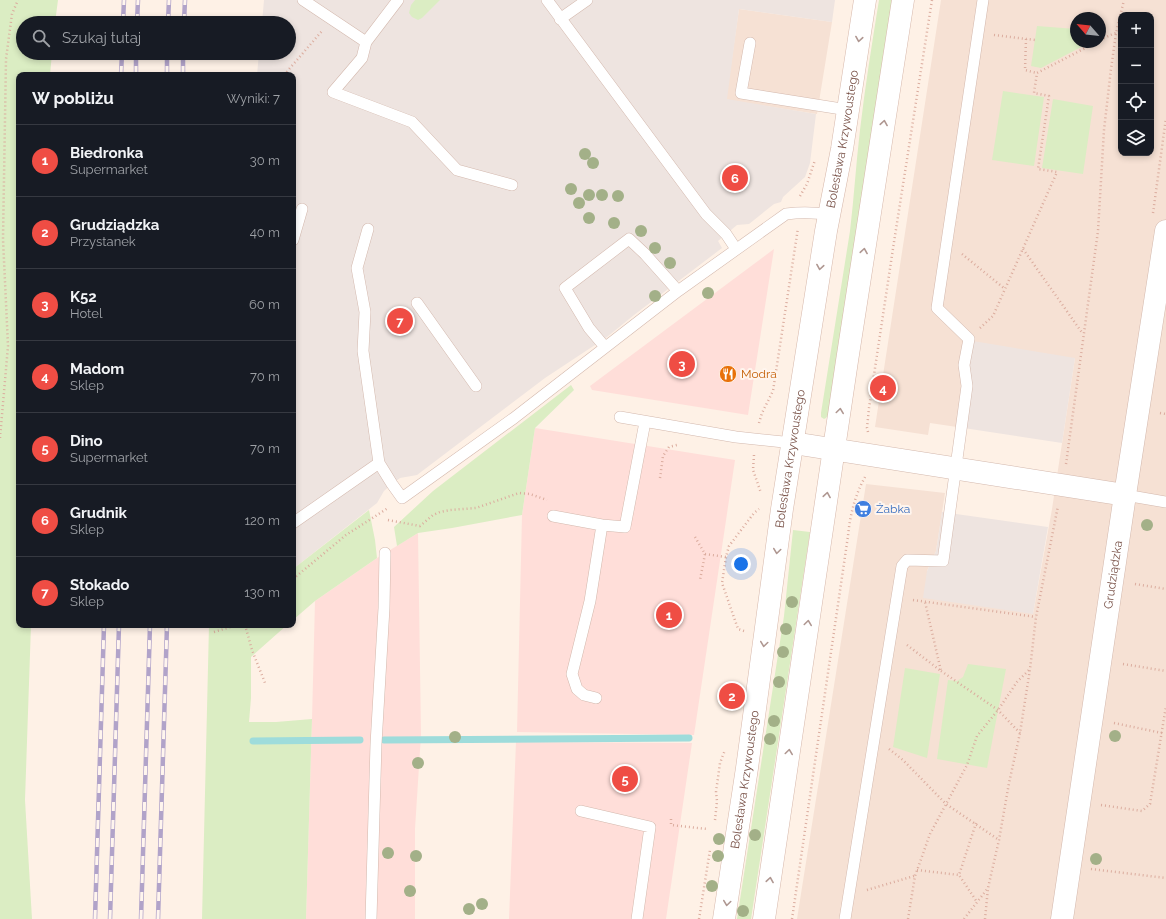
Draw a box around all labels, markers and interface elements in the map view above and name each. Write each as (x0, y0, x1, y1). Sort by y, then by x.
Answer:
north arrow (1070, 12, 1106, 48)
map controls (1118, 12, 1154, 156)
button: + (1118, 12, 1154, 48)
search box (16, 16, 296, 60)
icon: search (30, 27, 52, 49)
text: Szukaj tutaj (62, 29, 141, 47)
one-way arrow (855, 35, 864, 42)
button: − (1118, 48, 1154, 84)
street label: Bolesława Krzywoustego (824, 69, 861, 209)
button: locate (1118, 84, 1154, 120)
text: W pobliżu (32, 88, 114, 108)
text: Wyniki: 7 (227, 91, 280, 106)
one-way arrow (879, 119, 888, 126)
button: layers (1118, 120, 1154, 156)
text: Biedronka (70, 144, 143, 162)
text: 1 (42, 153, 48, 168)
text: 30 m (250, 153, 280, 168)
text: Supermarket (70, 162, 148, 177)
pin: 6 (722, 163, 748, 193)
text: Grudziądzka (70, 216, 159, 234)
text: 2 (41, 225, 49, 240)
text: 40 m (250, 225, 280, 240)
text: Przystanek (70, 234, 136, 249)
one-way arrow (859, 248, 868, 254)
one-way arrow (817, 264, 825, 270)
text: K52 (70, 288, 97, 306)
text: 3 (41, 297, 49, 312)
text: 60 m (249, 297, 280, 312)
text: Hotel (70, 306, 103, 321)
pin: 7 (387, 306, 413, 336)
pin: 3 (669, 349, 695, 379)
text: Madom (70, 360, 124, 378)
restaurant icon: Modra (718, 364, 738, 384)
place label: Modra (741, 367, 777, 381)
text: 4 (41, 369, 49, 384)
text: 70 m (250, 369, 280, 384)
pin: 4 (870, 373, 896, 403)
text: Sklep (70, 378, 104, 393)
street label: Bolesława Krzywoustego (773, 389, 808, 529)
one-way arrow (835, 407, 844, 414)
text: Dino (70, 432, 103, 450)
text: 5 (41, 441, 49, 456)
text: 70 m (250, 441, 280, 456)
text: Supermarket (70, 450, 148, 465)
one-way arrow (822, 492, 831, 498)
supermarket icon: Żabka (853, 499, 873, 519)
place label: Żabka (876, 502, 910, 516)
text: Grudnik (70, 504, 127, 522)
text: 6 (41, 513, 49, 528)
text: 120 m (244, 513, 280, 528)
text: Sklep (70, 522, 104, 537)
street label: Grudziądzka (1101, 540, 1125, 610)
one-way arrow (773, 547, 782, 554)
your location (731, 554, 751, 574)
text: Stokado (70, 576, 129, 594)
text: 7 (41, 585, 49, 600)
text: 130 m (244, 585, 280, 600)
text: Sklep (70, 594, 104, 609)
pin: 1 (656, 600, 682, 630)
one-way arrow (803, 620, 812, 626)
one-way arrow (760, 641, 769, 647)
pin: 2 (719, 681, 745, 711)
street label: Bolesława Krzywoustego (728, 709, 762, 850)
one-way arrow (784, 749, 793, 755)
pin: 5 (612, 764, 638, 794)
one-way arrow (765, 877, 773, 884)
one-way arrow (723, 900, 732, 906)

